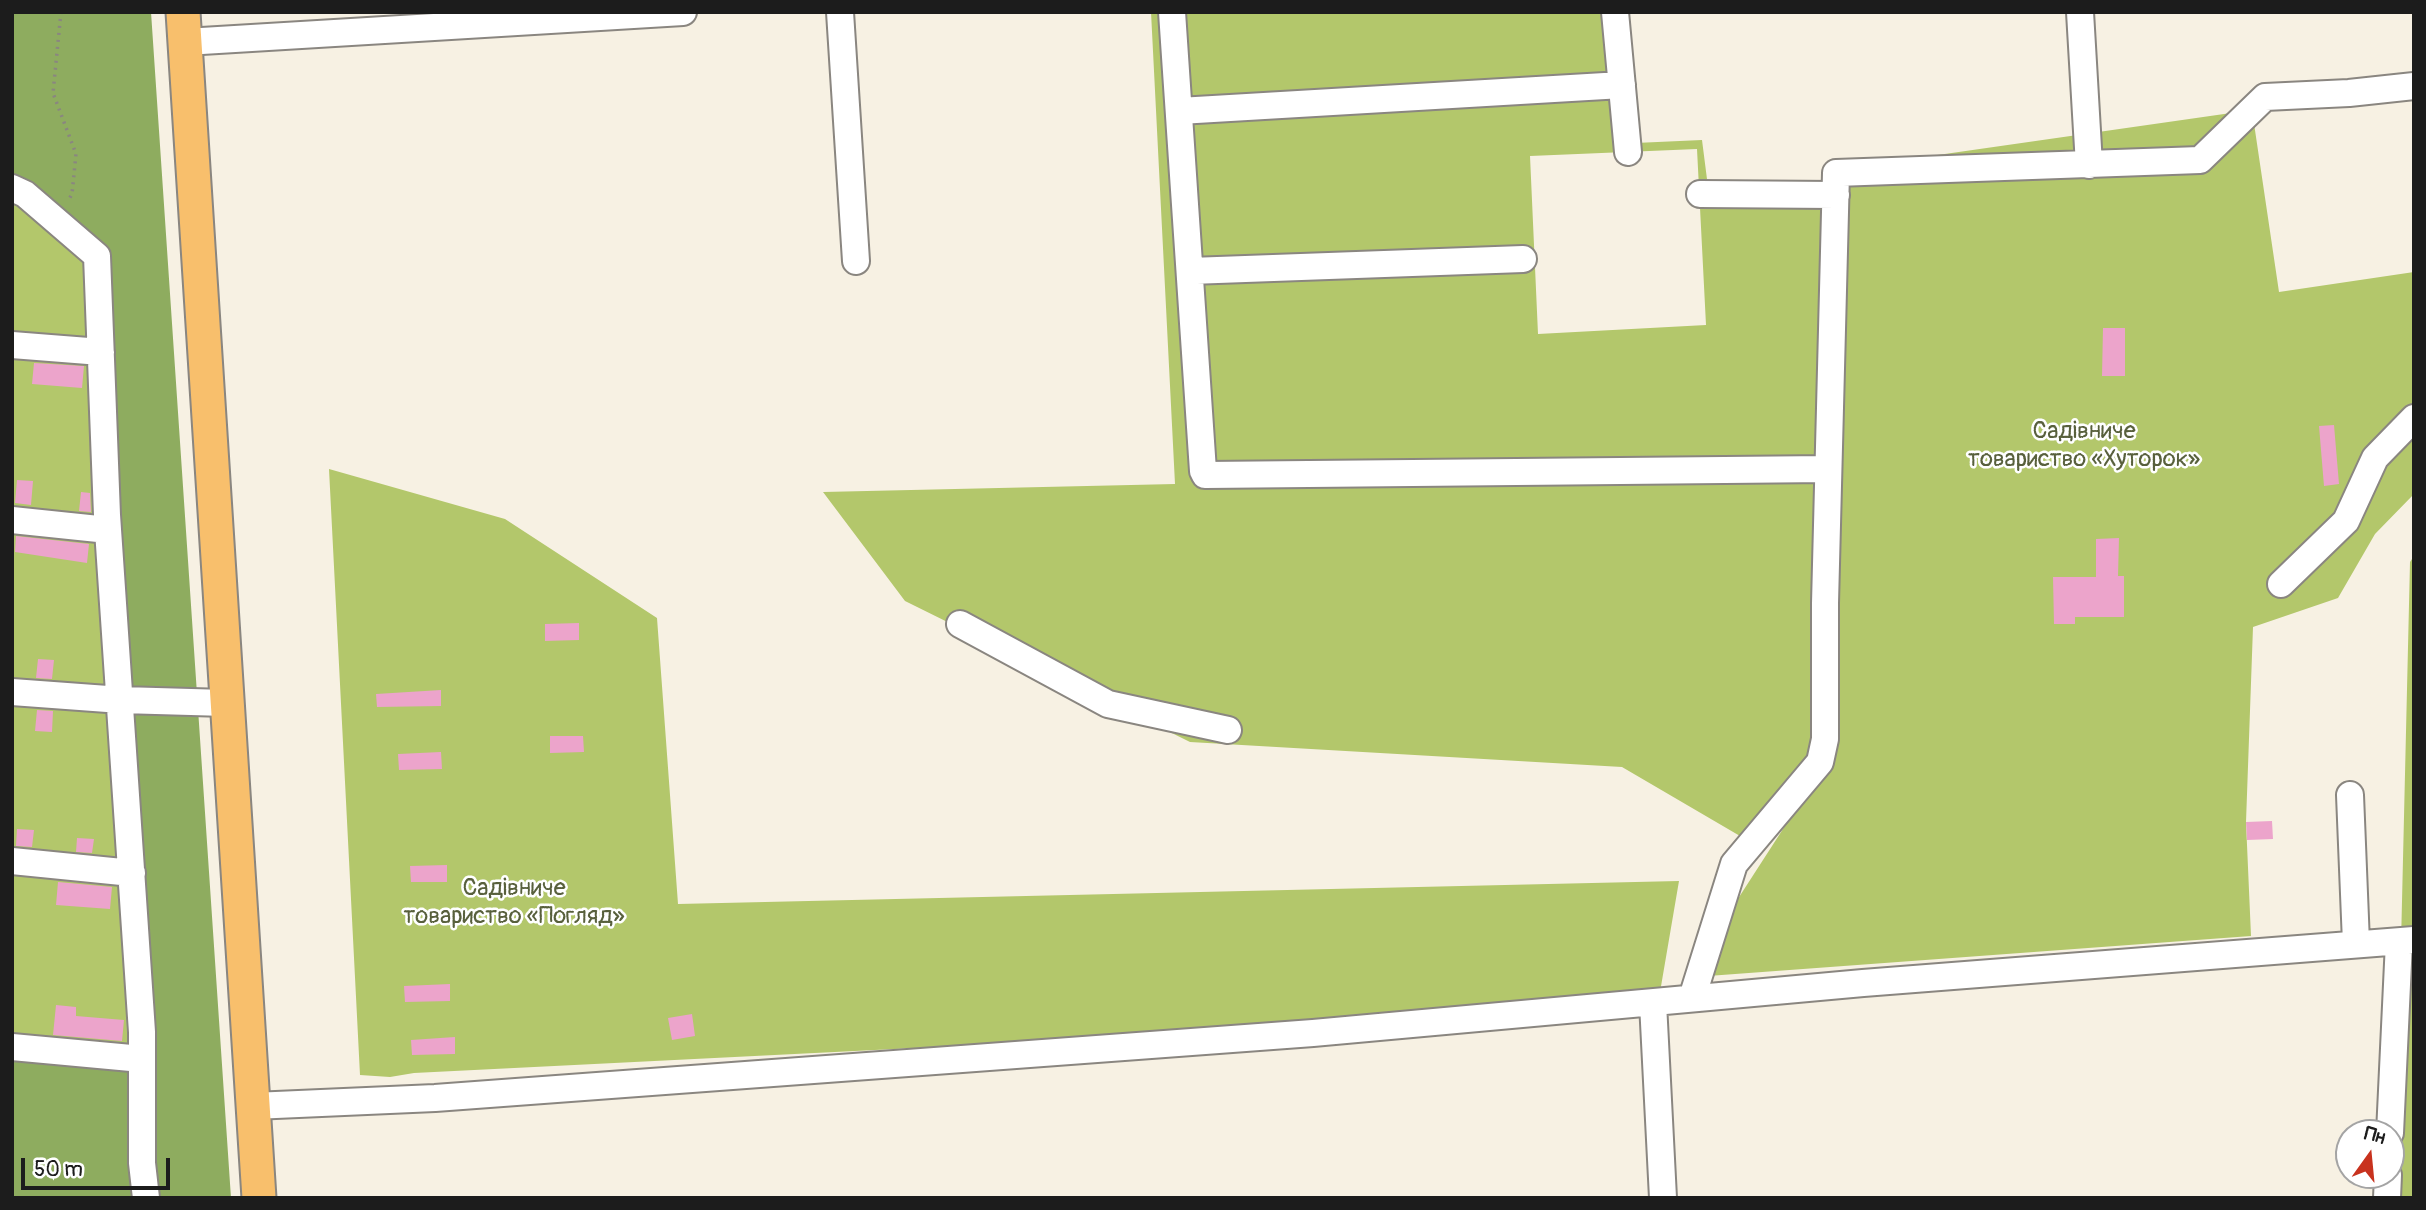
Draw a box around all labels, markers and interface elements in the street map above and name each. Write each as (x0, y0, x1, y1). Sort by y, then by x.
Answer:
park label: Садівниче товариство «Хуторок» (1968, 418, 2200, 474)
park label: Садівниче товариство «Погляд» (403, 875, 625, 931)
north arrow (2335, 1119, 2405, 1189)
text: Пн (2362, 1121, 2388, 1150)
scale bar (24, 1144, 173, 1188)
text: 50 m (34, 1156, 83, 1183)

